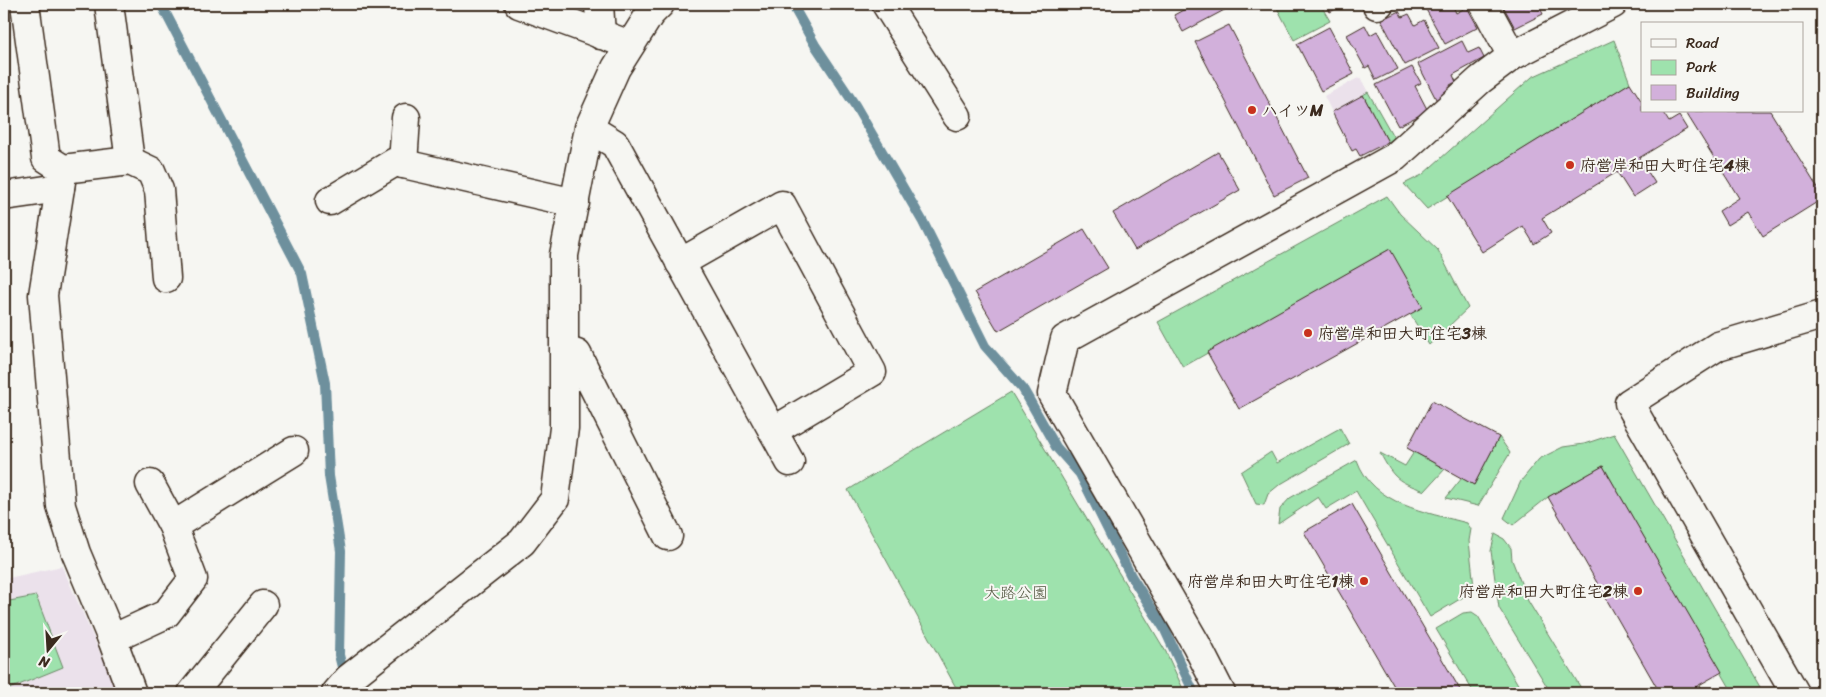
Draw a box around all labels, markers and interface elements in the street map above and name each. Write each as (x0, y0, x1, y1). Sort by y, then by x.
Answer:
legend (1641, 22, 1804, 112)
text: Road (1686, 30, 1719, 56)
text: Park (1686, 54, 1717, 80)
text: Building (1686, 80, 1740, 106)
place label: ハイツM (1262, 96, 1324, 125)
marker: ハイツM (1246, 104, 1258, 116)
place label: 府営岸和田大町住宅4棟 (1580, 151, 1751, 180)
marker: 府営岸和田大町住宅4棟 (1564, 159, 1576, 171)
place label: 府営岸和田大町住宅3棟 (1318, 319, 1488, 348)
marker: 府営岸和田大町住宅3棟 (1302, 327, 1314, 339)
place label: 府営岸和田大町住宅1棟 (1187, 567, 1355, 596)
marker: 府営岸和田大町住宅1棟 (1358, 575, 1370, 587)
place label: 府営岸和田大町住宅2棟 (1459, 577, 1629, 606)
park label: 大路公園 (984, 578, 1048, 607)
marker: 府営岸和田大町住宅2棟 (1632, 585, 1644, 597)
north arrow (22, 624, 72, 674)
text: N (35, 648, 54, 676)

